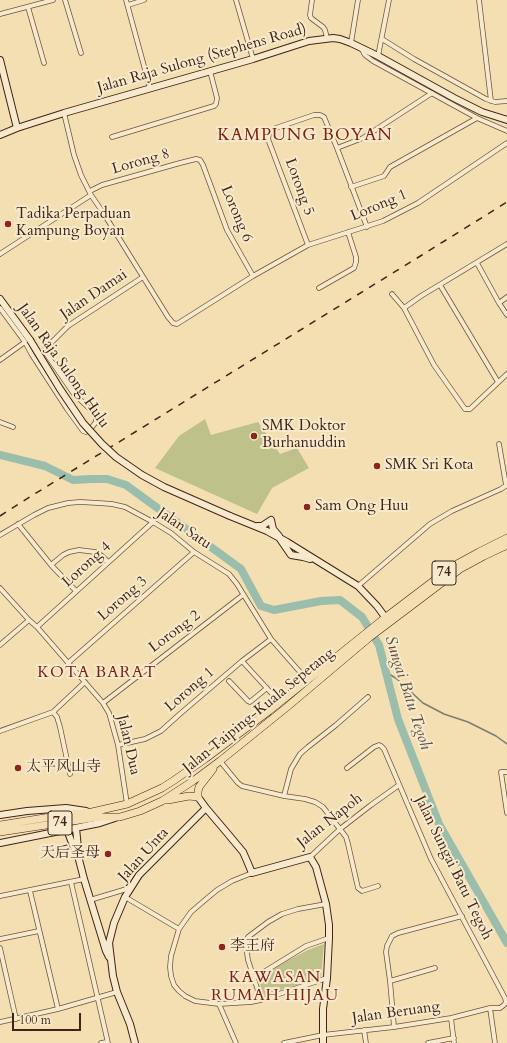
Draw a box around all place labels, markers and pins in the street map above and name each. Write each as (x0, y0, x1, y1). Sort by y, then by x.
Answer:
place label: Tadika Perpaduan Kampung Boyan (16, 206, 131, 241)
marker: Tadika Perpaduan Kampung Boyan (3, 219, 13, 229)
place label: SMK Doktor Burhanuddin (262, 418, 346, 453)
marker: SMK Doktor Burhanuddin (249, 431, 259, 441)
place label: SMK Sri Kota (385, 457, 474, 475)
marker: SMK Sri Kota (372, 461, 382, 471)
place label: Sam Ong Huu (315, 498, 409, 516)
marker: Sam Ong Huu (302, 502, 312, 512)
place label: 太平风山寺 (26, 759, 101, 777)
marker: 太平风山寺 (13, 763, 23, 773)
place label: 天后圣母 (40, 845, 100, 863)
marker: 天后圣母 (103, 849, 113, 859)
place label: 李王府 (230, 938, 275, 956)
marker: 李王府 (217, 942, 227, 952)

